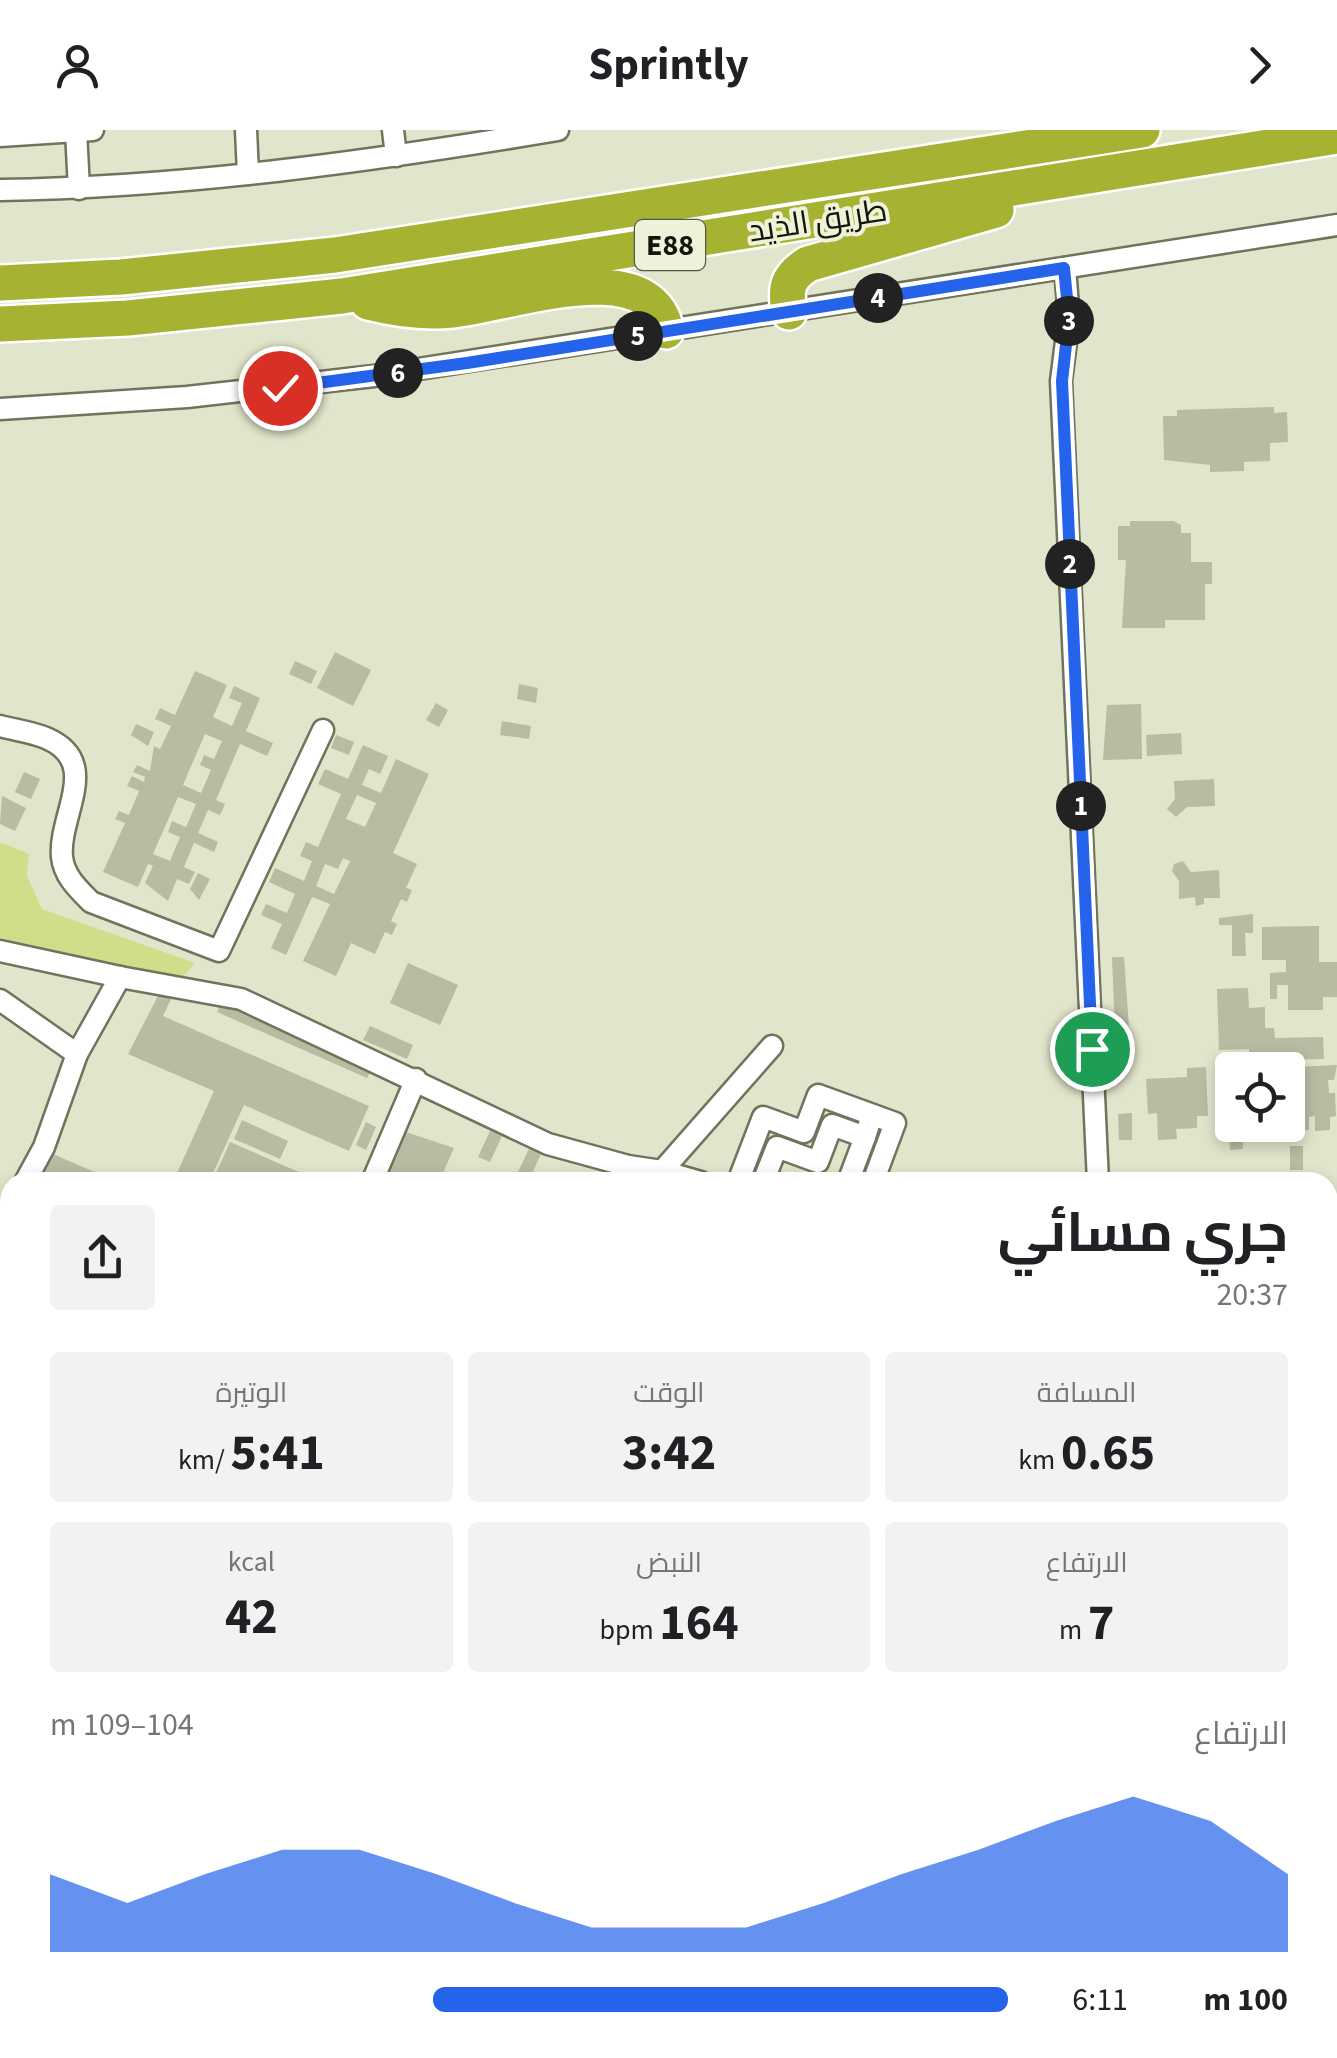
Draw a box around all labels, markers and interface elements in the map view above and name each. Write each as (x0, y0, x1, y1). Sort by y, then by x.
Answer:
text: Sprintly (588, 33, 749, 97)
icon: person (50, 38, 105, 93)
icon: forward (1232, 38, 1287, 93)
street label: طريق الذيد (745, 187, 891, 255)
road number: E88 (635, 220, 705, 270)
pin: 4 (853, 273, 903, 323)
text: 4 (871, 278, 885, 318)
pin: 3 (1044, 296, 1094, 346)
text: 3 (1062, 301, 1076, 341)
pin: 5 (613, 311, 663, 361)
text: 5 (631, 316, 645, 356)
pin (238, 346, 323, 431)
pin: 6 (373, 348, 423, 398)
text: 6 (391, 353, 405, 393)
icon: check (253, 361, 308, 416)
pin: 2 (1045, 539, 1095, 589)
text: 2 (1063, 544, 1077, 584)
pin: 1 (1056, 781, 1106, 831)
text: 1 (1074, 786, 1088, 826)
pin (1050, 1007, 1135, 1092)
icon: arrive (1065, 1022, 1120, 1077)
map controls (1215, 1052, 1305, 1142)
button: locate (1215, 1052, 1305, 1142)
text: جري مسائي (998, 1195, 1288, 1273)
button: share (50, 1205, 155, 1310)
text: 20:37 (1216, 1272, 1288, 1318)
text: الوتيرة (215, 1373, 287, 1413)
text: الوقت (633, 1373, 705, 1413)
text: المسافة (1037, 1373, 1137, 1413)
text: 5:41 (230, 1418, 325, 1489)
text: 3:42 (622, 1418, 716, 1489)
text: 0.65 (1061, 1418, 1155, 1489)
text: /km (178, 1440, 230, 1480)
text: km (1018, 1440, 1061, 1480)
text: kcal (228, 1542, 275, 1582)
text: النبض (636, 1543, 702, 1583)
text: الارتفاع (1046, 1543, 1128, 1583)
text: 42 (225, 1582, 278, 1653)
text: 164 (659, 1588, 739, 1659)
text: 7 (1088, 1588, 1114, 1659)
text: bpm (599, 1610, 659, 1650)
text: m (1059, 1610, 1088, 1650)
text: 104–109 m (50, 1702, 194, 1748)
text: الارتفاع (1194, 1711, 1288, 1757)
text: 6:11 (1072, 1977, 1128, 2023)
text: 100 m (1203, 1977, 1288, 2023)

